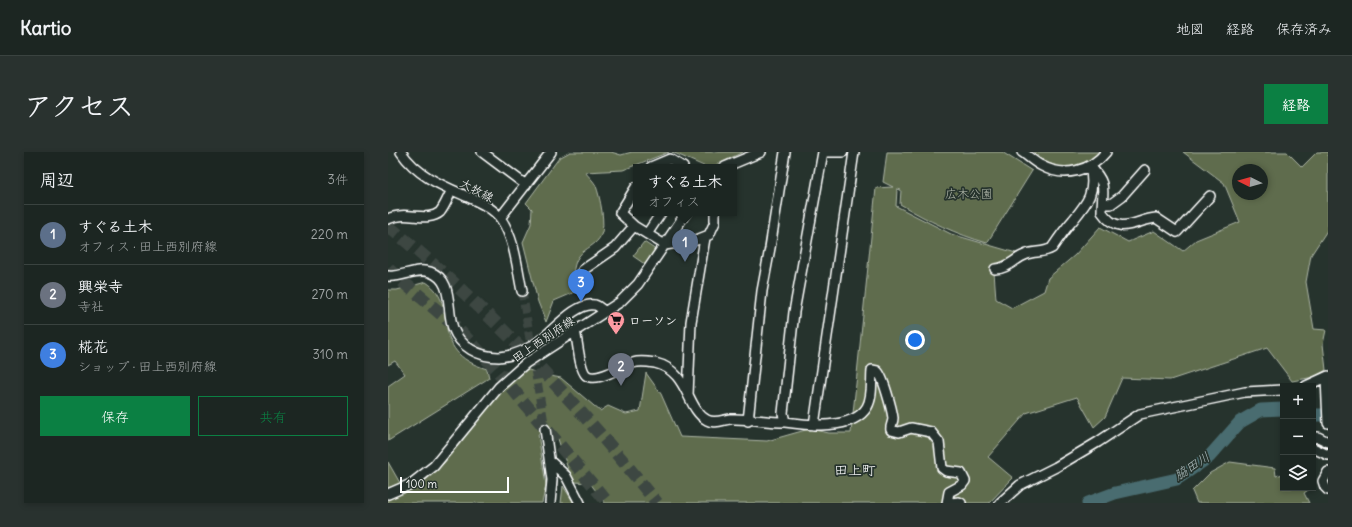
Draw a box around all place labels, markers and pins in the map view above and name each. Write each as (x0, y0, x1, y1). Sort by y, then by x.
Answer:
pin: 1 (672, 229, 698, 262)
pin: 3 (568, 269, 594, 302)
supermarket icon: ローソン (606, 310, 626, 335)
place label: ローソン (629, 313, 677, 328)
pin: 2 (608, 353, 634, 386)

